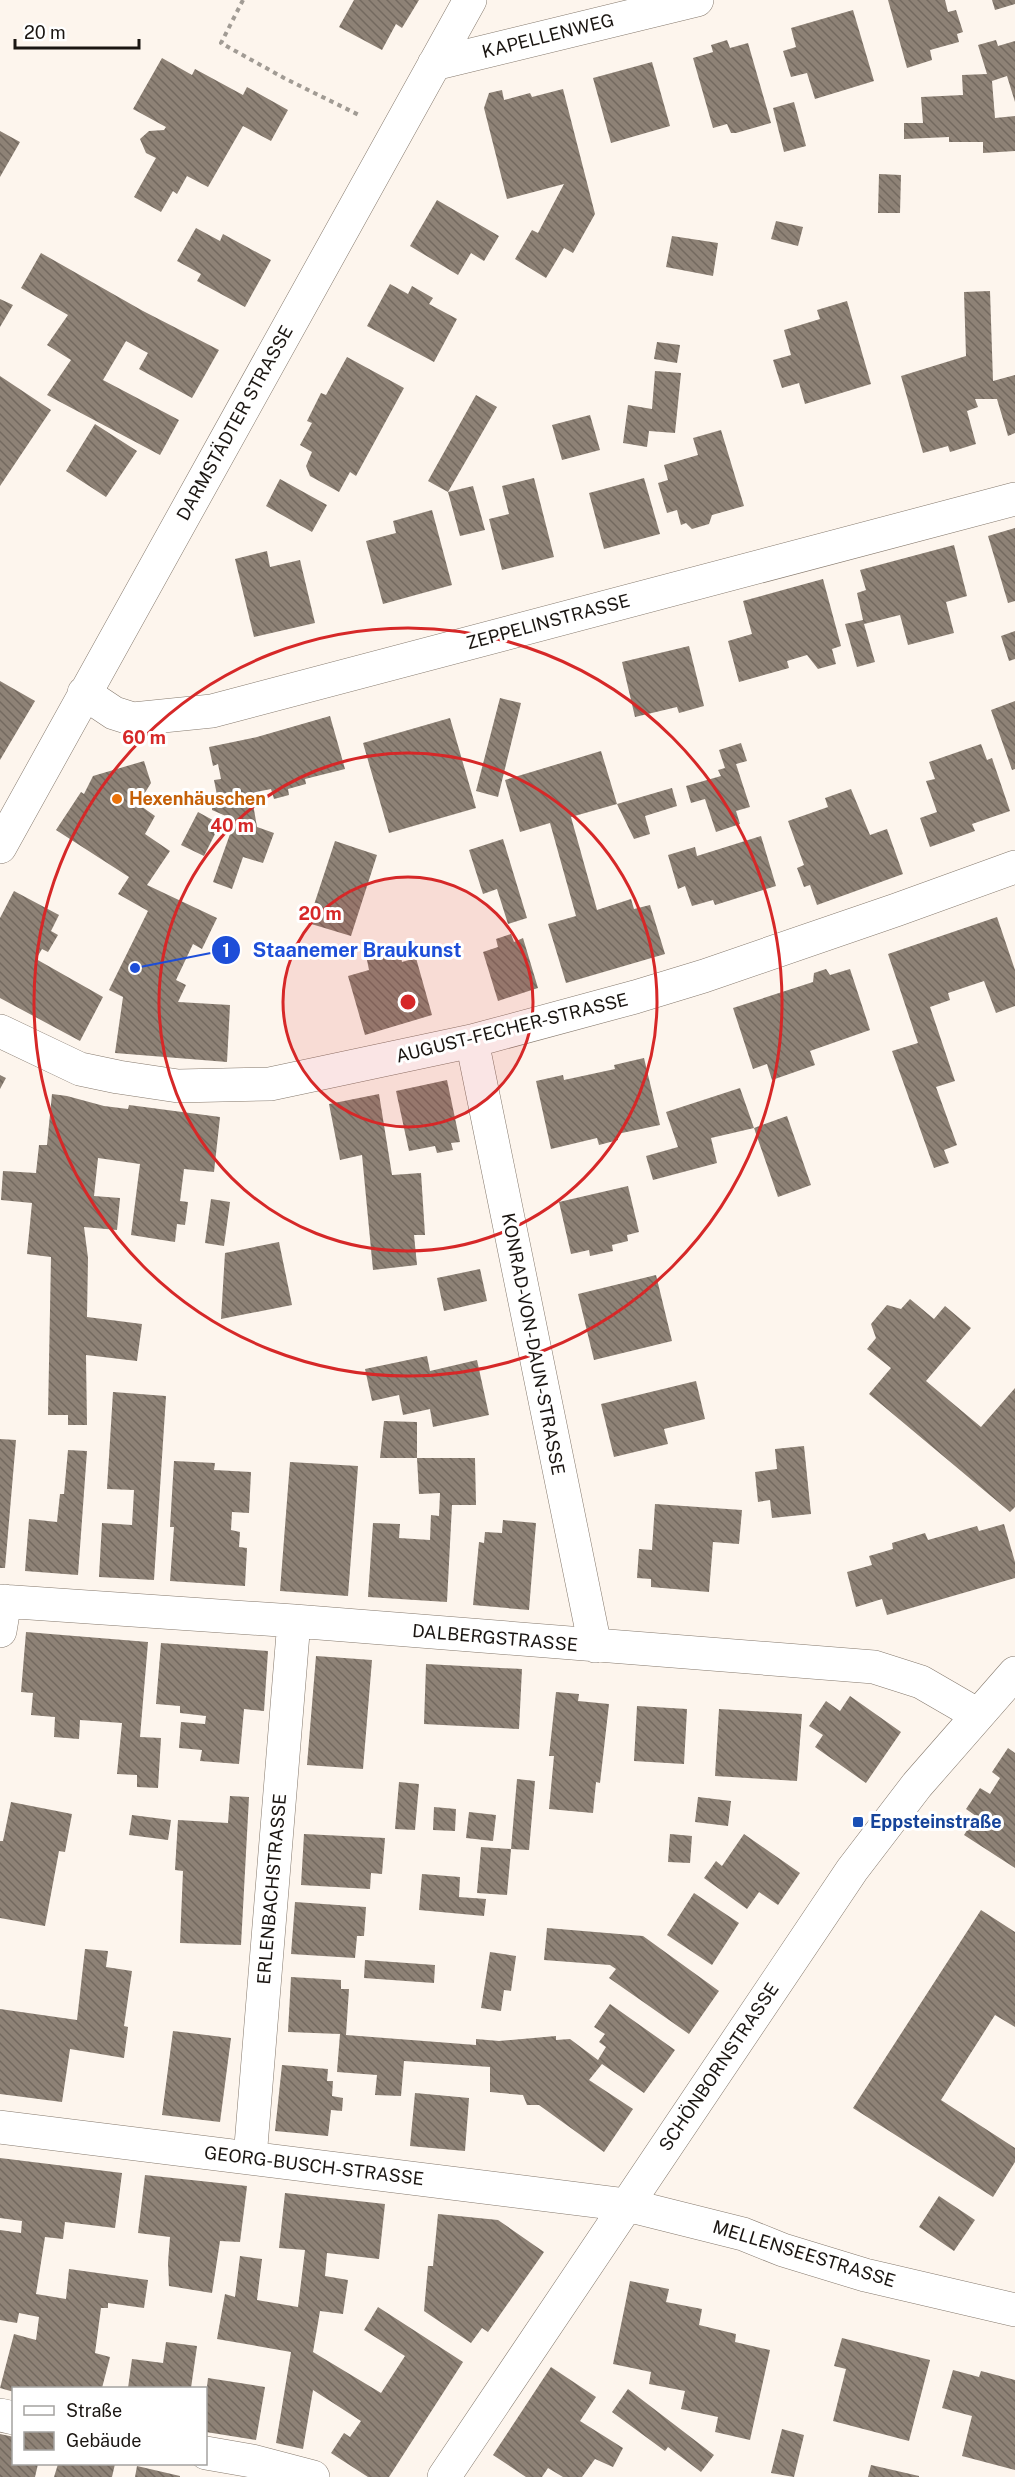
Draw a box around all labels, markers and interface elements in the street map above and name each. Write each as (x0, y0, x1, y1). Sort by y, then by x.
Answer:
street label: KAPELLENWEG (480, 9, 616, 62)
scale bar (15, 12, 140, 50)
text: 20 m (24, 22, 66, 43)
street label: DARMSTÄDTER STRASSE (171, 321, 297, 524)
street label: ZEPPELINSTRASSE (464, 590, 632, 653)
text: 60 m (122, 727, 166, 748)
place label: Hexenhäuschen (129, 788, 266, 809)
marker: Hexenhäuschen (110, 792, 124, 806)
text: 40 m (210, 815, 254, 836)
text: 20 m (298, 903, 342, 924)
callout: Staanemer Braukunst (211, 931, 474, 969)
text: Staanemer Braukunst (253, 938, 461, 962)
text: 1 (222, 940, 230, 961)
street label: AUGUST-FECHER-STRASSE (394, 988, 630, 1067)
centre of rings (398, 992, 418, 1012)
street label: KONRAD-VON-DAUN-STRASSE (498, 1211, 569, 1477)
street label: DALBERGSTRASSE (411, 1620, 579, 1655)
street label: ERLENBACHSTRASSE (253, 1793, 290, 1985)
place label: Eppsteinstraße (870, 1811, 1002, 1832)
marker: Eppsteinstraße (851, 1815, 865, 1829)
street label: SCHÖNBORNSTRASSE (654, 1978, 783, 2155)
street label: GEORG-BUSCH-STRASSE (203, 2142, 425, 2189)
street label: MELLENSEESTRASSE (710, 2216, 898, 2291)
legend (12, 2387, 207, 2465)
text: Straße (66, 2400, 122, 2421)
text: Gebäude (66, 2430, 141, 2451)

